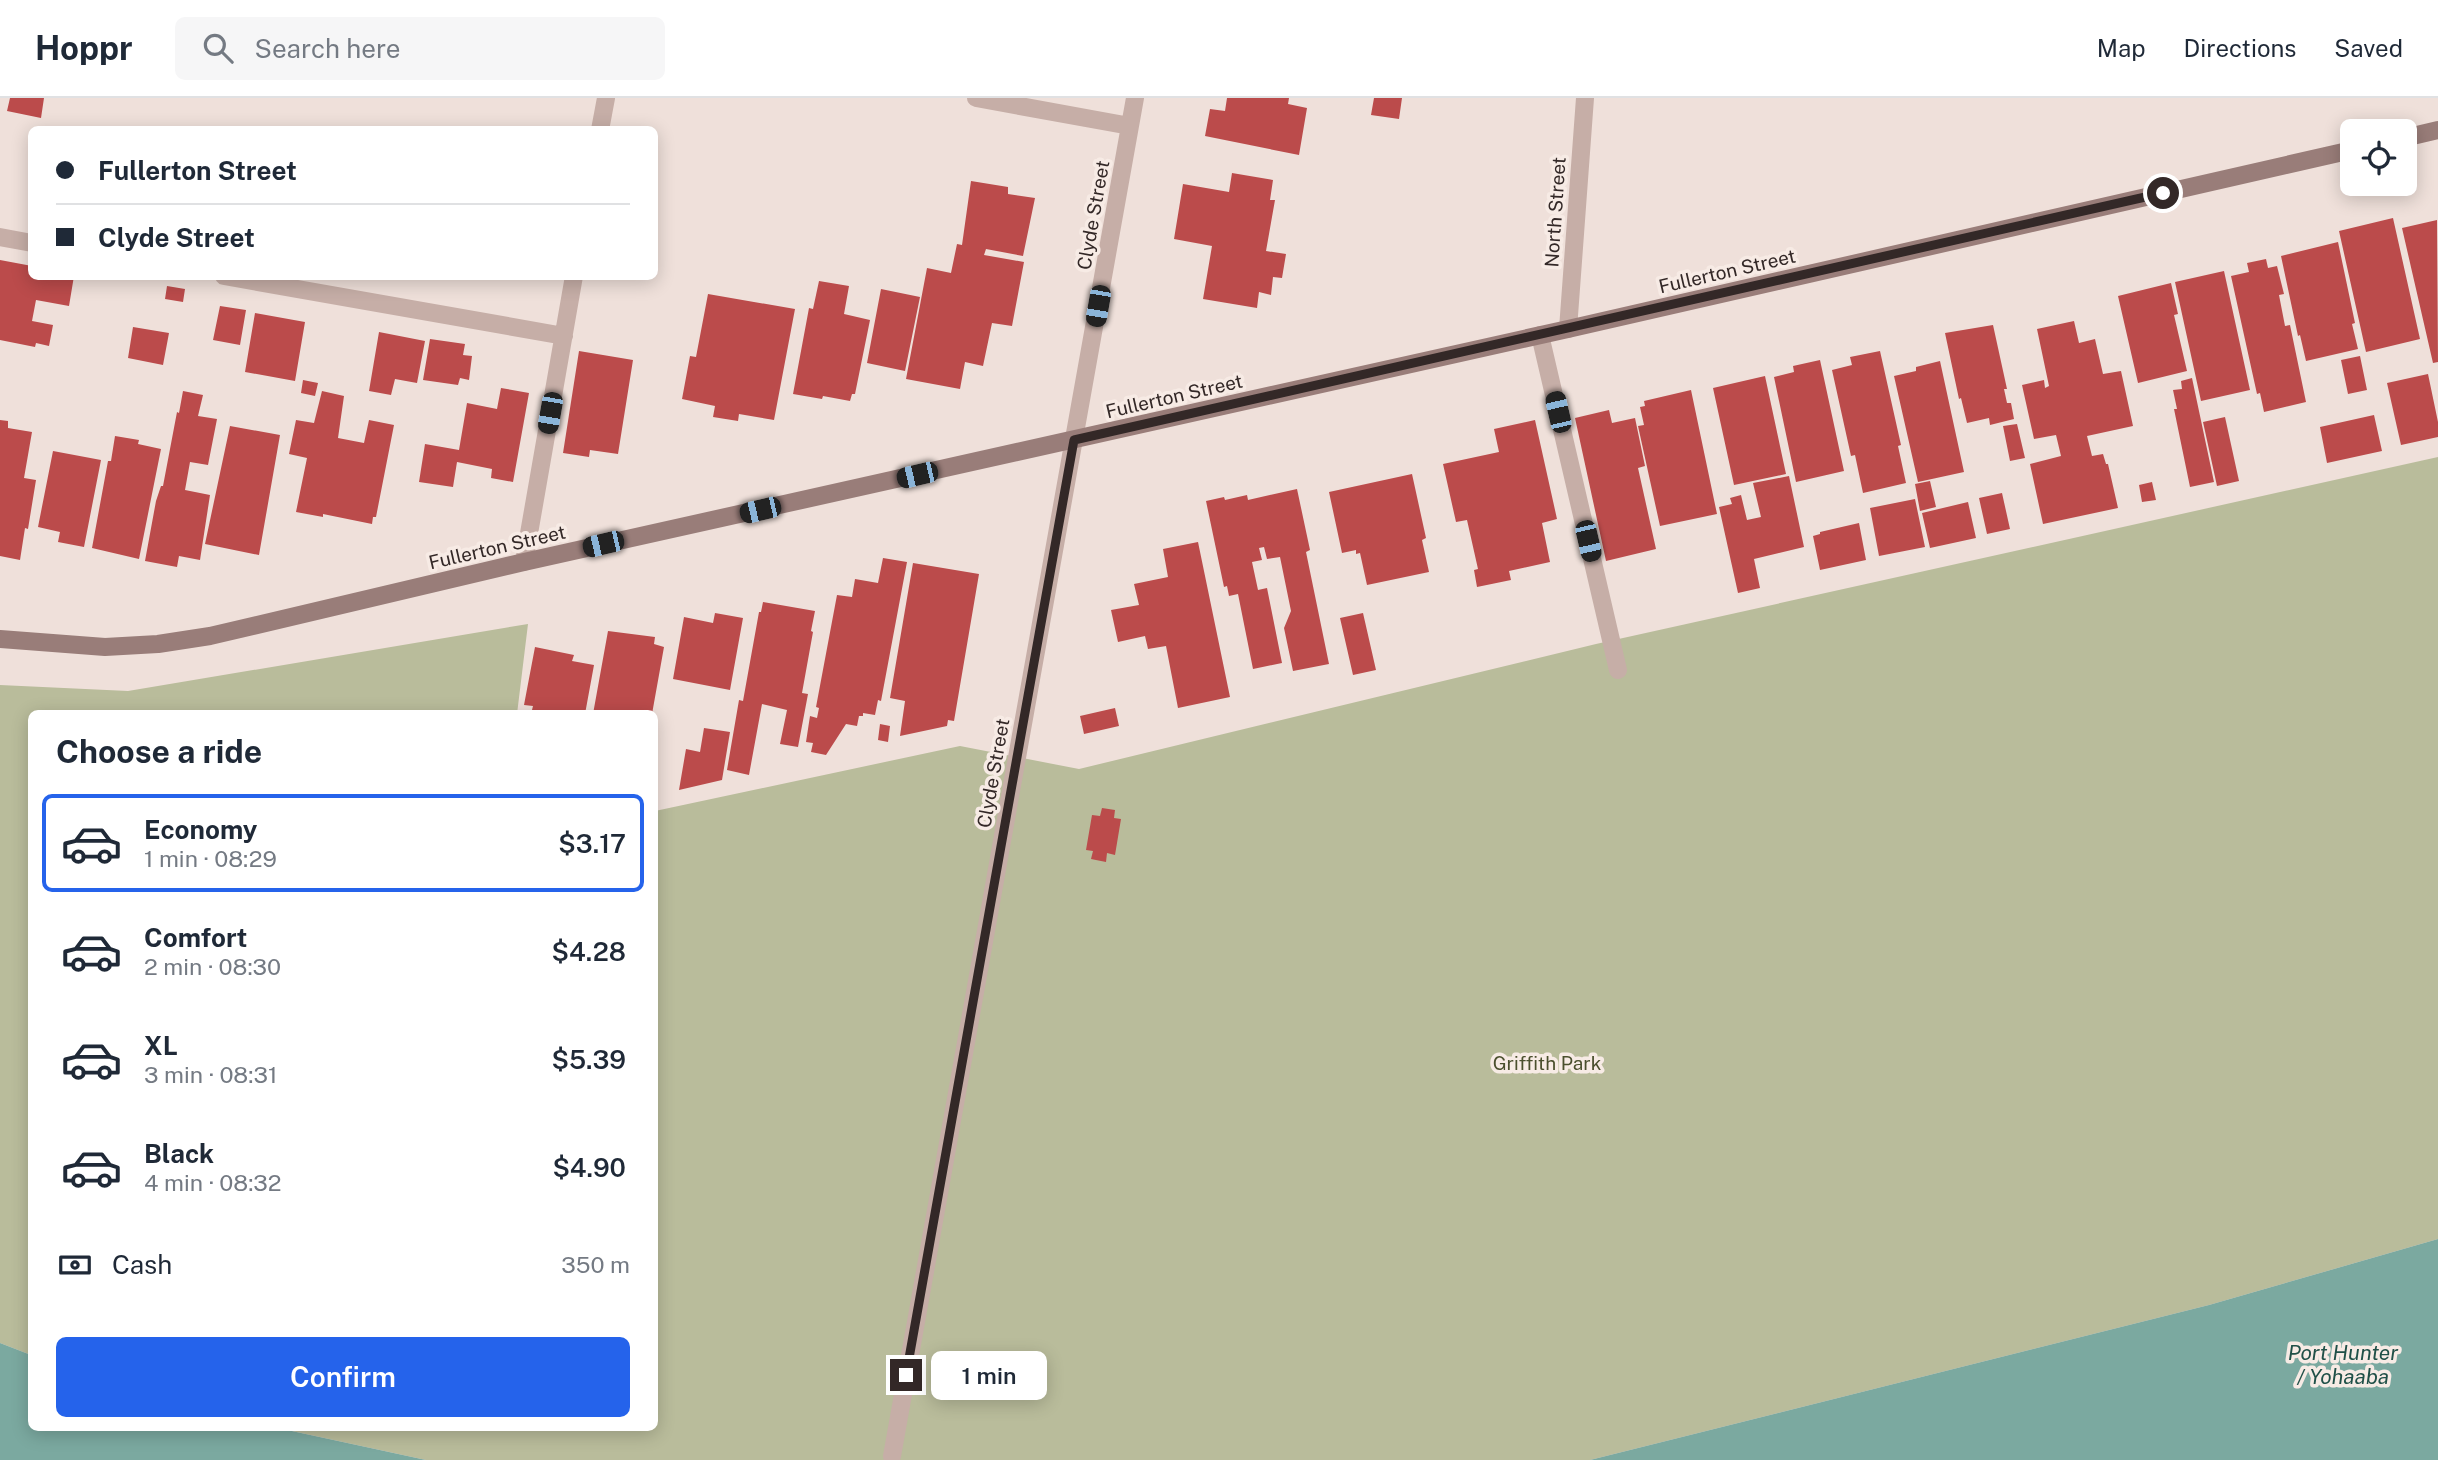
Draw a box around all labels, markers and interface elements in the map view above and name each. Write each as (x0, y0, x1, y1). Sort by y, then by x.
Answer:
search box (175, 17, 665, 80)
text: Hoppr (35, 29, 133, 67)
icon: search (199, 29, 237, 67)
text: Search here (255, 33, 401, 64)
text: Map (2097, 34, 2146, 62)
text: Directions (2184, 34, 2296, 62)
text: Saved (2334, 34, 2403, 62)
map controls (2340, 119, 2417, 196)
button: locate (2340, 119, 2417, 196)
text: Fullerton Street (98, 155, 297, 186)
street label: North Street (1540, 156, 1570, 268)
street label: Clyde Street (1073, 159, 1113, 271)
route start (2147, 177, 2179, 209)
text: Clyde Street (98, 222, 255, 253)
street label: Fullerton Street (1656, 245, 1798, 297)
car (1085, 283, 1112, 329)
street label: Fullerton Street (1103, 370, 1245, 422)
car (1544, 389, 1573, 435)
car (537, 390, 564, 436)
car (895, 460, 940, 490)
car (738, 495, 783, 525)
car (1574, 518, 1603, 564)
street label: Fullerton Street (426, 521, 568, 573)
car (581, 529, 626, 559)
street label: Clyde Street (973, 717, 1013, 829)
text: Choose a ride (56, 733, 262, 770)
icon: car (60, 812, 123, 875)
text: Economy (144, 814, 257, 845)
text: $3.17 (558, 828, 626, 859)
text: 1 min · 08:29 (144, 845, 277, 872)
icon: car (60, 920, 123, 983)
text: Comfort (144, 922, 247, 953)
text: $4.28 (552, 936, 626, 967)
text: 2 min · 08:30 (144, 953, 281, 980)
icon: car (60, 1028, 123, 1091)
text: XL (144, 1030, 178, 1061)
text: $5.39 (551, 1044, 626, 1075)
park label: Griffith Park (1493, 1052, 1602, 1074)
text: 3 min · 08:31 (144, 1061, 277, 1088)
icon: car (60, 1136, 123, 1199)
text: Black (144, 1138, 214, 1169)
text: $4.90 (552, 1152, 626, 1183)
text: 4 min · 08:32 (144, 1169, 282, 1196)
icon: cash (56, 1246, 94, 1284)
text: Cash (112, 1249, 172, 1280)
text: 350 m (561, 1251, 630, 1278)
button: Confirm (56, 1337, 630, 1417)
water label: Port Hunter / Yohaaba (2288, 1340, 2399, 1389)
callout: 1 min (930, 1350, 1046, 1400)
route end (890, 1359, 922, 1391)
text: 1 min (962, 1362, 1016, 1389)

